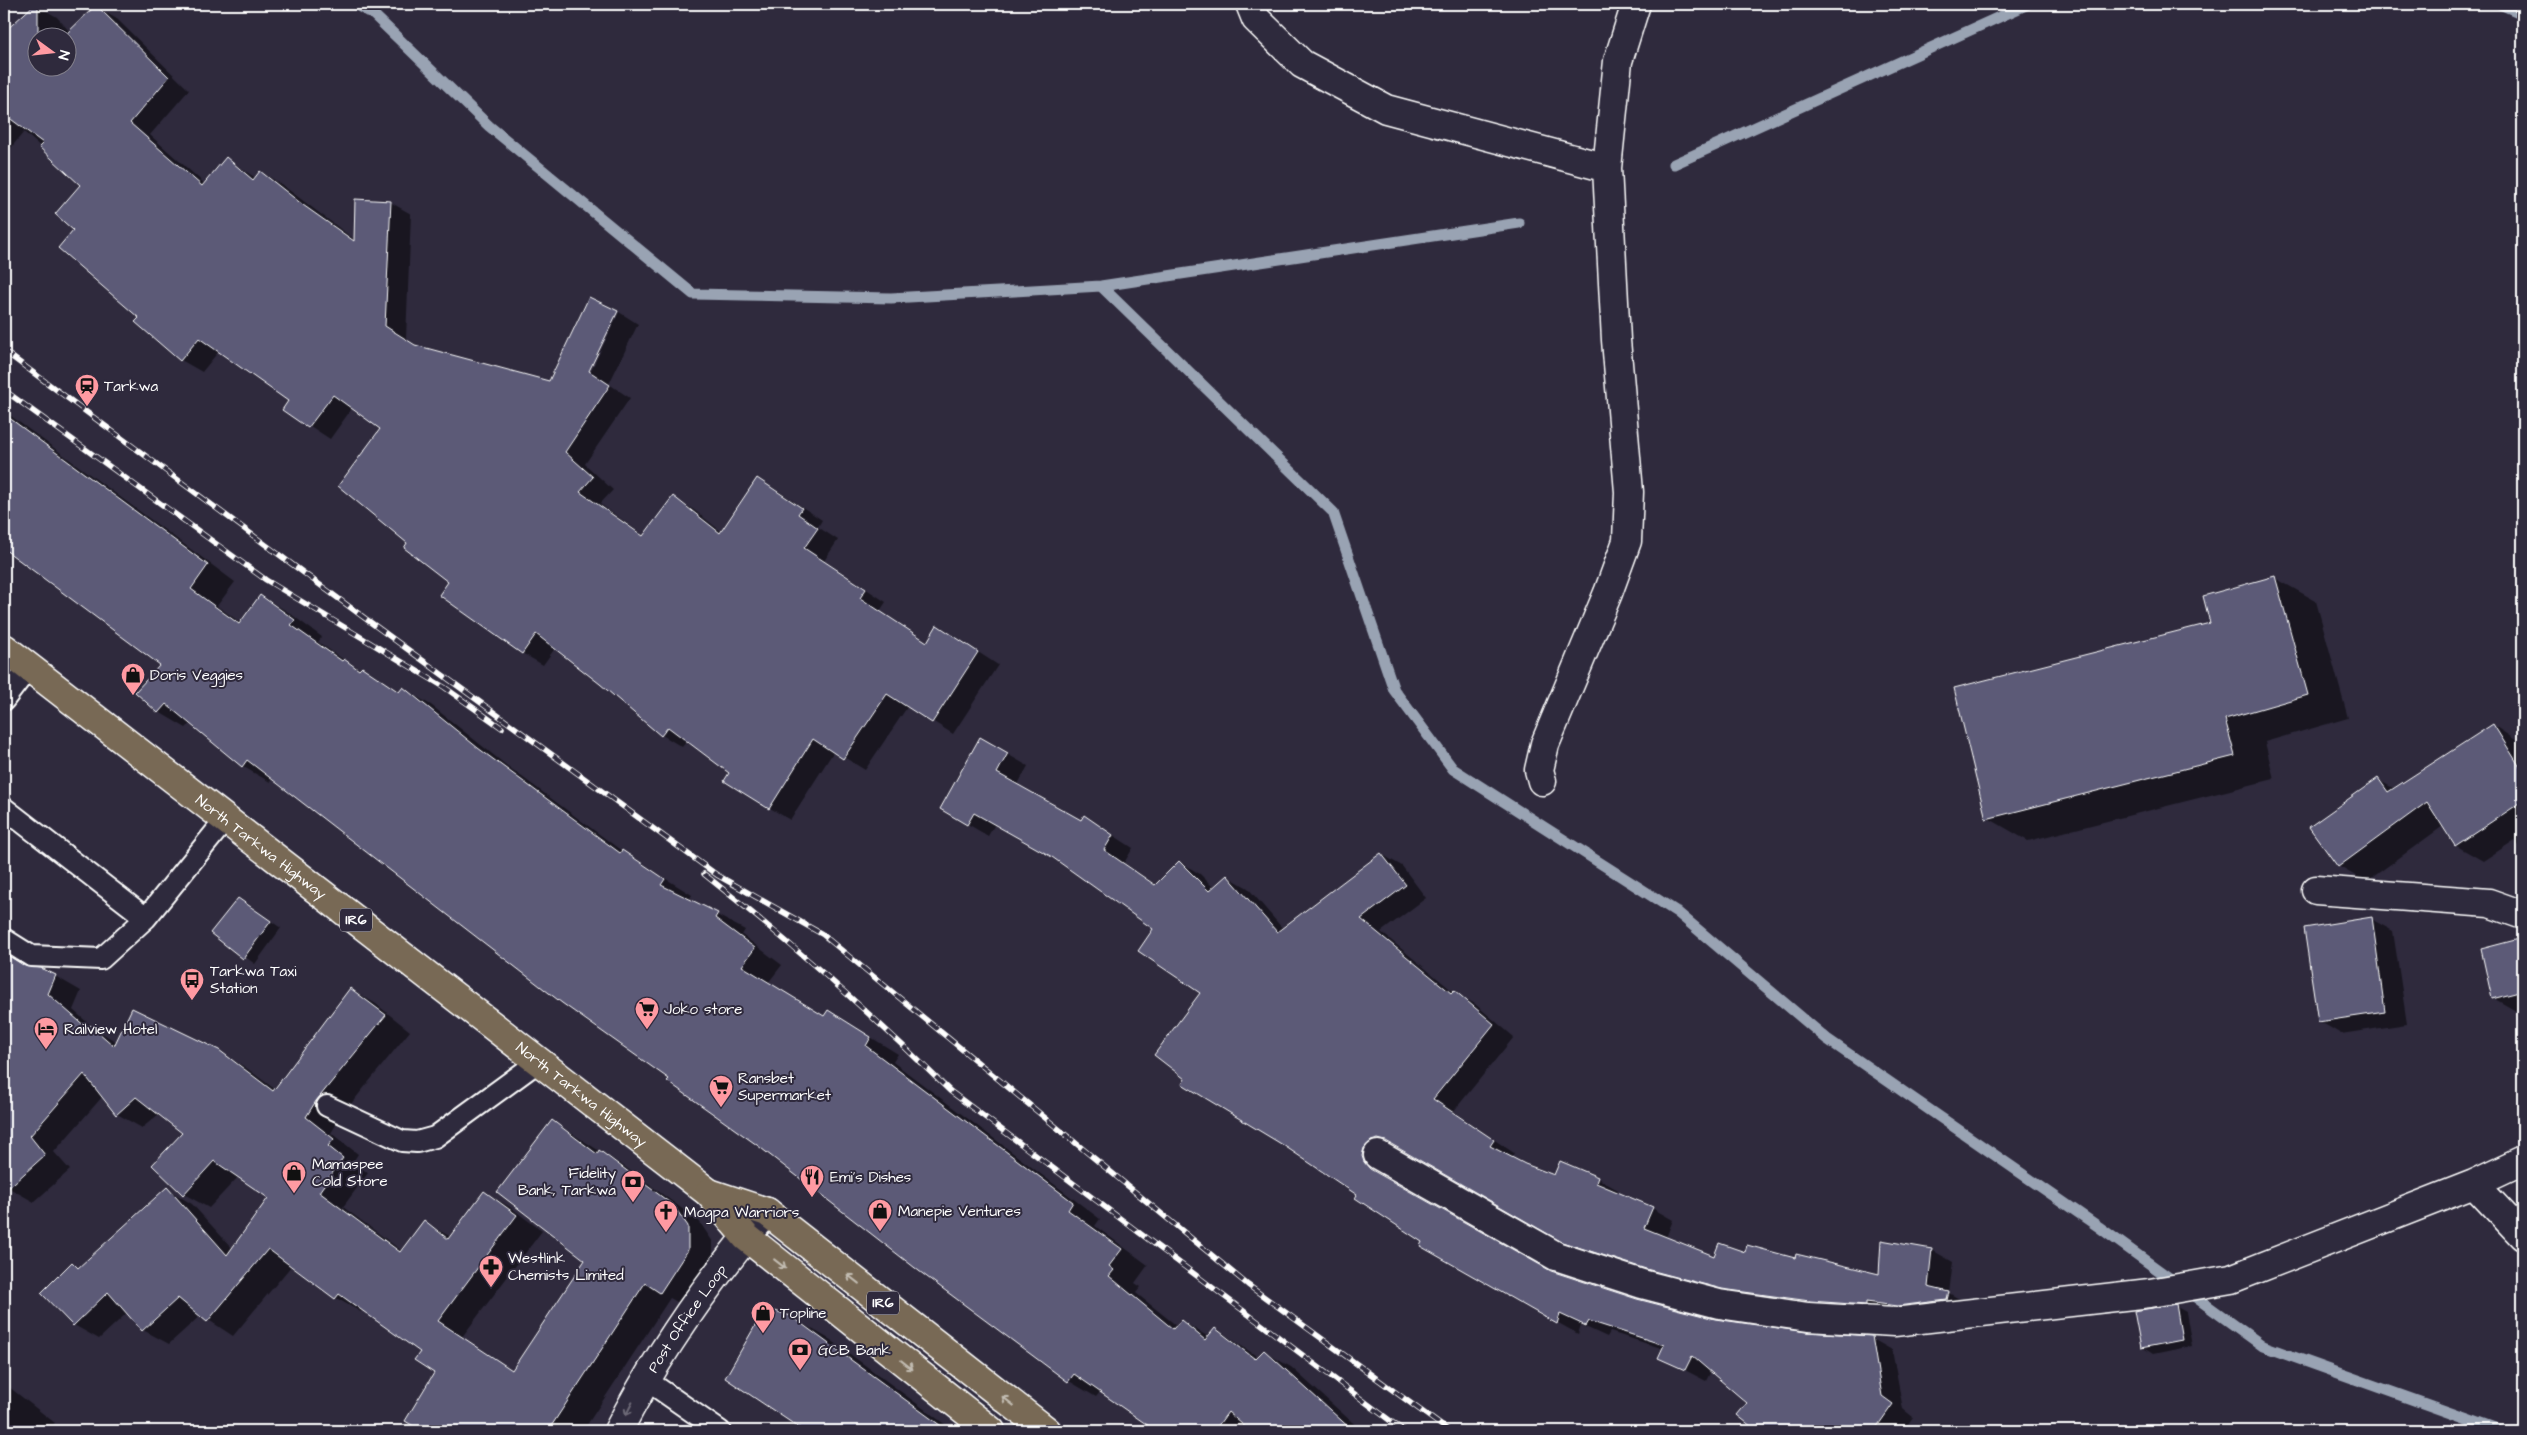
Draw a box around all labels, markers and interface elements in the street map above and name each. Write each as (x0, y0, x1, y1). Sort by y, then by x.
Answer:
north arrow (28, 28, 78, 78)
text: N (53, 48, 74, 62)
station icon: Tarkwa (74, 373, 100, 407)
place label: Tarkwa (104, 376, 159, 397)
shop icon: Doris Veggies (120, 662, 146, 696)
place label: Doris Veggies (150, 665, 244, 687)
street label: North Tarkwa Highway (191, 789, 331, 905)
road number: IR6 (340, 908, 372, 932)
place label: Tarkwa Taxi Station (210, 961, 297, 999)
bus stop icon: Tarkwa Taxi Station (179, 967, 205, 1001)
supermarket icon: Joko store (634, 996, 660, 1030)
place label: Joko store (664, 999, 742, 1020)
hotel icon: Railview Hotel (33, 1016, 59, 1050)
place label: Railview Hotel (64, 1019, 157, 1040)
street label: North Tarkwa Highway (512, 1037, 651, 1153)
place label: Ransbet Supermarket (738, 1068, 831, 1106)
supermarket icon: Ransbet Supermarket (708, 1074, 734, 1108)
place label: Mamaspee Cold Store (312, 1154, 388, 1192)
shop icon: Mamaspee Cold Store (281, 1160, 307, 1194)
place label: Fidelity Bank, Tarkwa (518, 1163, 616, 1201)
restaurant icon: Emi's Dishes (799, 1164, 825, 1198)
place label: Emi's Dishes (830, 1167, 912, 1188)
bank icon: Fidelity Bank, Tarkwa (620, 1169, 646, 1203)
shop icon: Manepie Ventures (867, 1198, 893, 1232)
church icon: Mogpa Warriors (653, 1199, 679, 1233)
place label: Manepie Ventures (898, 1201, 1021, 1222)
place label: Mogpa Warriors (684, 1202, 800, 1224)
place label: Westlink Chemists Limited (508, 1248, 624, 1286)
pharmacy icon: Westlink Chemists Limited (478, 1254, 504, 1288)
one-way arrow (773, 1259, 787, 1269)
street label: Post Office Loop (642, 1260, 731, 1377)
one-way arrow (847, 1274, 860, 1285)
road number: IR6 (867, 1292, 899, 1315)
shop icon: Topline (750, 1300, 776, 1334)
place label: Topline (780, 1303, 826, 1324)
bank icon: GCB Bank (787, 1337, 813, 1371)
place label: GCB Bank (818, 1340, 891, 1361)
one-way arrow (900, 1359, 913, 1370)
one-way arrow (1002, 1396, 1015, 1407)
one-way arrow (624, 1402, 634, 1417)

